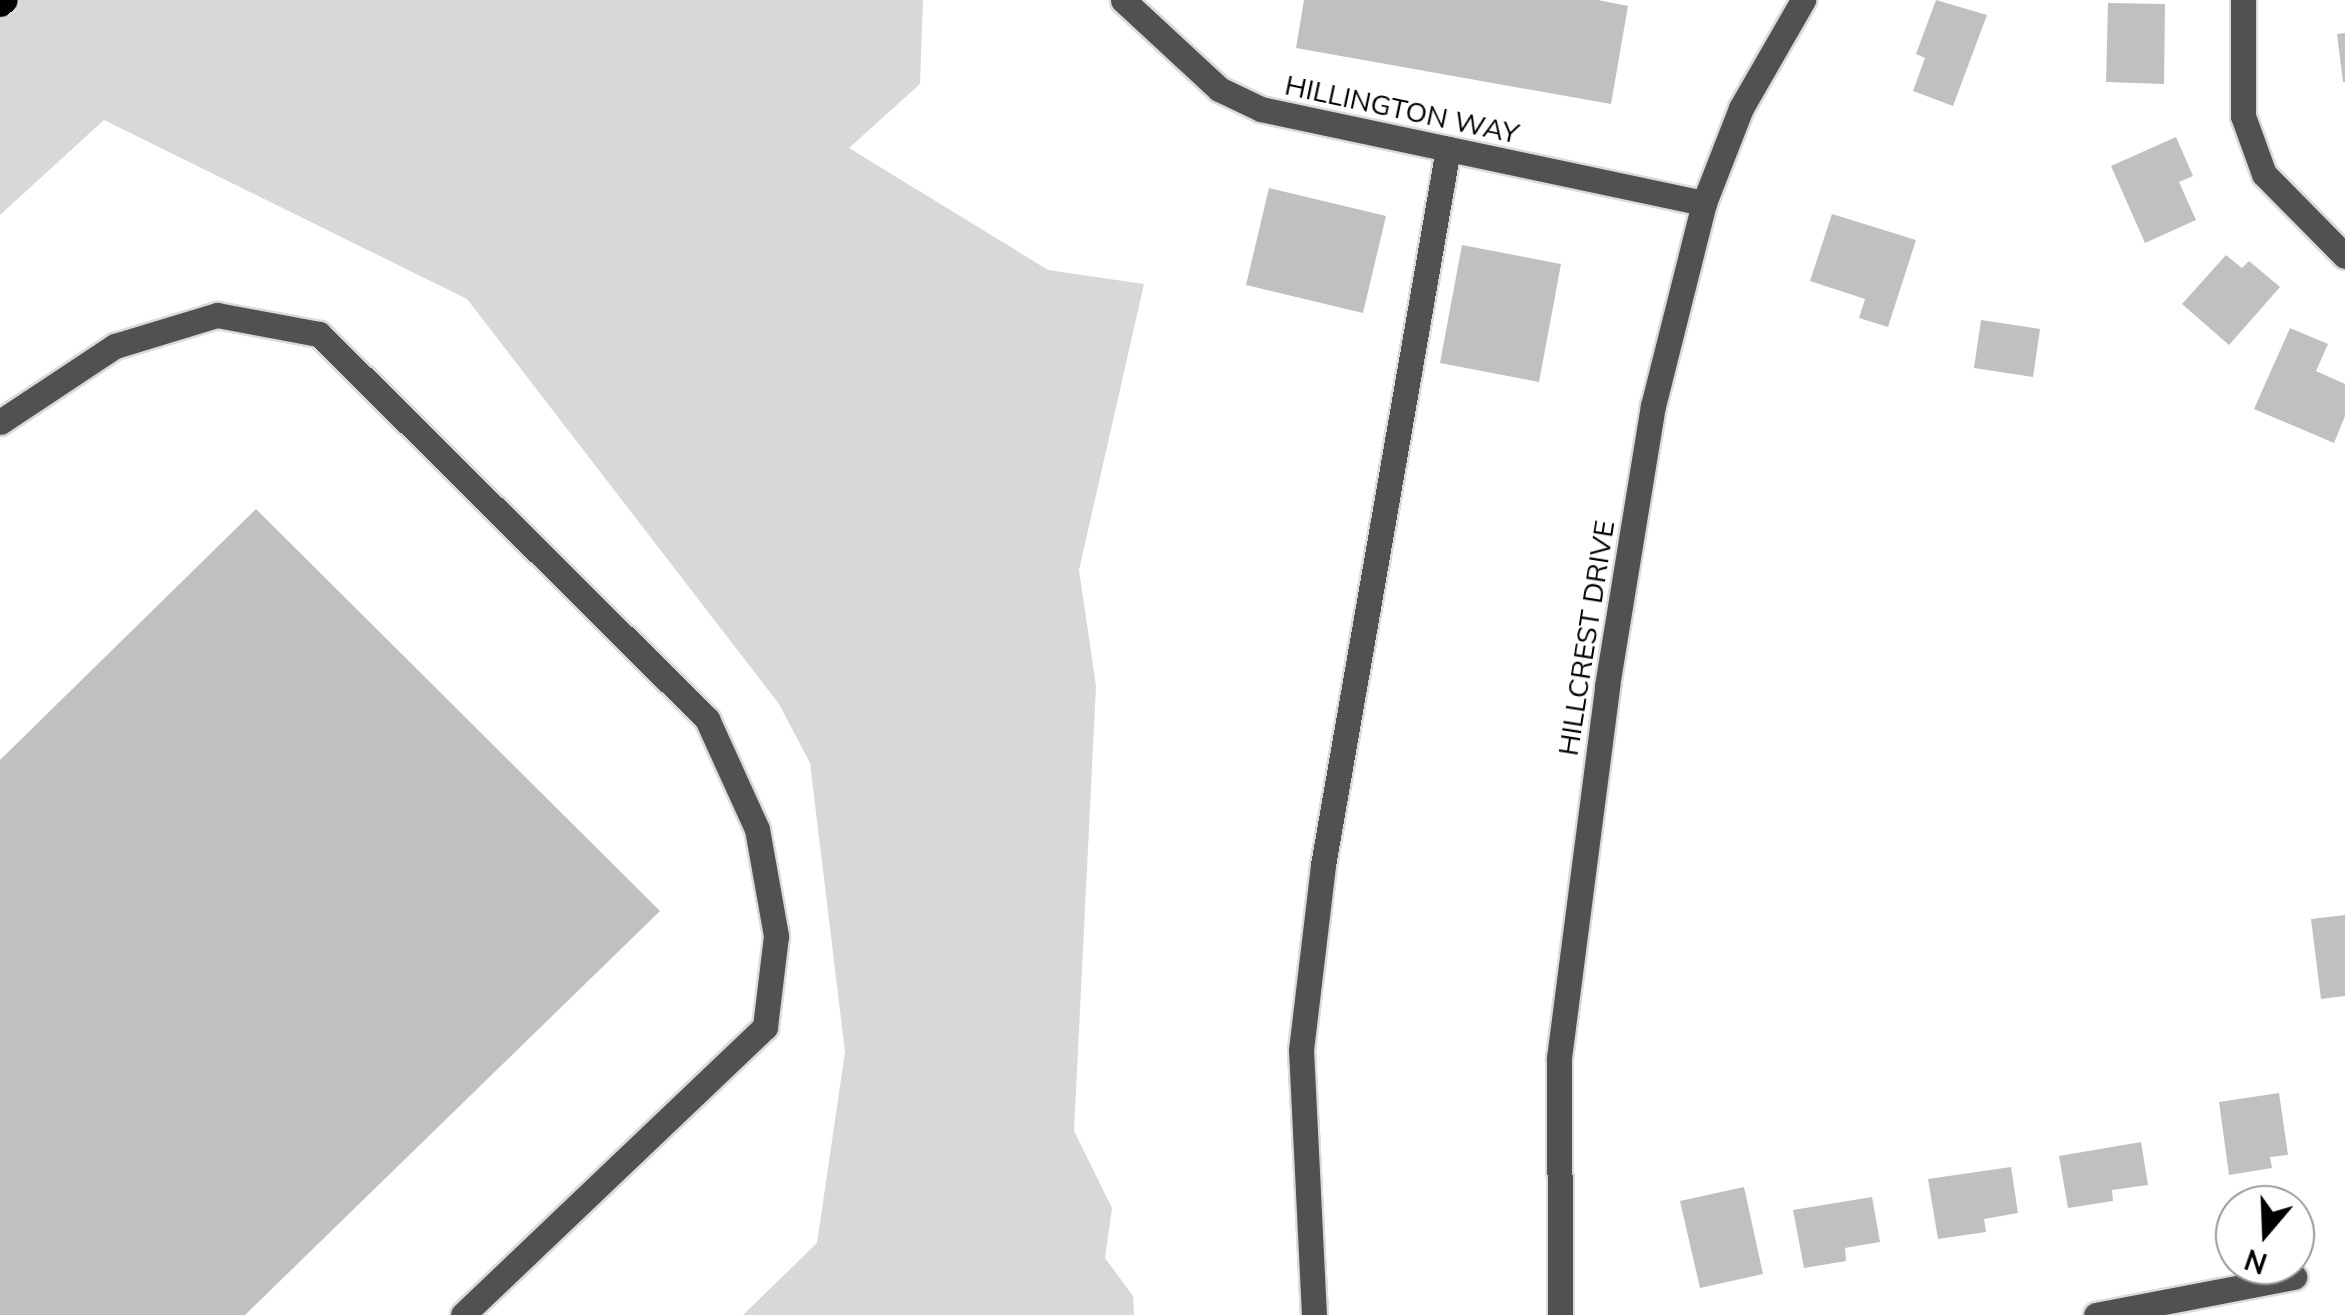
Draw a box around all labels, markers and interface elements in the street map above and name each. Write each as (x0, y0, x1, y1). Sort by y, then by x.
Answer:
street label: HILLINGTON WAY (1282, 68, 1522, 150)
street label: HILLCREST DRIVE (1551, 518, 1621, 758)
north arrow (2215, 1185, 2315, 1285)
text: N (2240, 1242, 2271, 1282)

